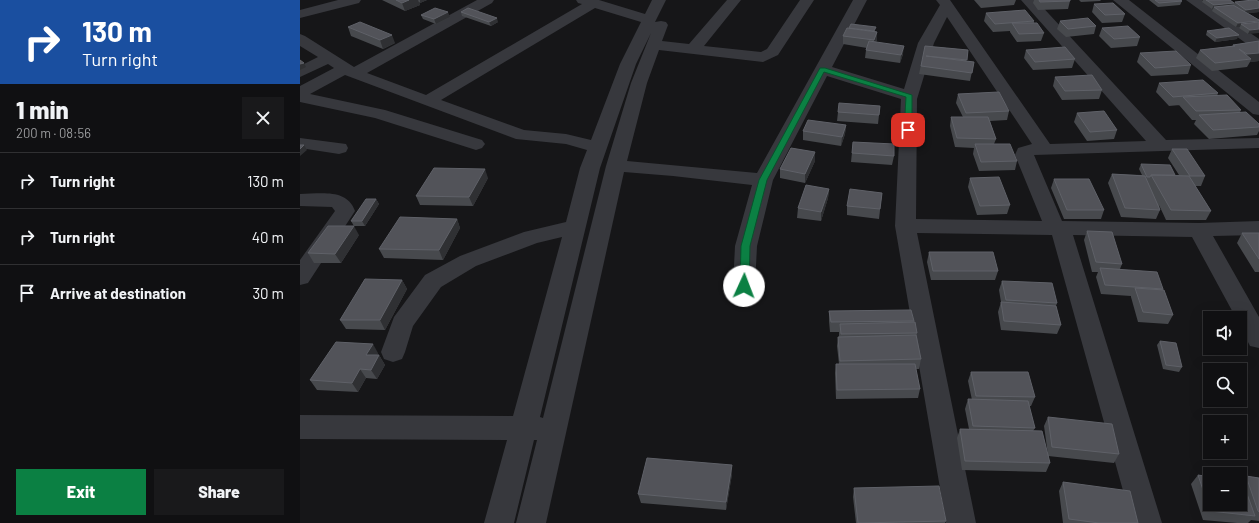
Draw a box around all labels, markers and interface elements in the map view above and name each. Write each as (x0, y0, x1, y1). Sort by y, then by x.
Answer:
text: 130 m (82, 14, 152, 48)
icon: right (16, 16, 68, 68)
text: Turn right (82, 48, 158, 70)
text: 1 min (16, 95, 69, 124)
button: close (242, 97, 284, 139)
pin (891, 113, 925, 147)
icon: arrive (897, 119, 919, 141)
text: 200 m · 08:56 (16, 125, 91, 141)
icon: right (16, 170, 38, 192)
text: Turn right (50, 172, 115, 190)
text: 130 m (247, 172, 284, 190)
icon: right (16, 226, 38, 248)
text: Turn right (50, 228, 115, 246)
text: 40 m (252, 228, 284, 246)
position arrow (723, 265, 765, 307)
icon: arrive (16, 282, 38, 304)
text: Arrive at destination (50, 284, 186, 302)
text: 30 m (252, 284, 284, 302)
map controls (1203, 311, 1247, 511)
button: sound (1203, 311, 1247, 355)
button: search (1203, 363, 1247, 407)
button: + (1203, 415, 1247, 459)
button: − (1203, 467, 1247, 511)
button: Exit (16, 469, 146, 515)
button: Share (154, 469, 284, 515)

